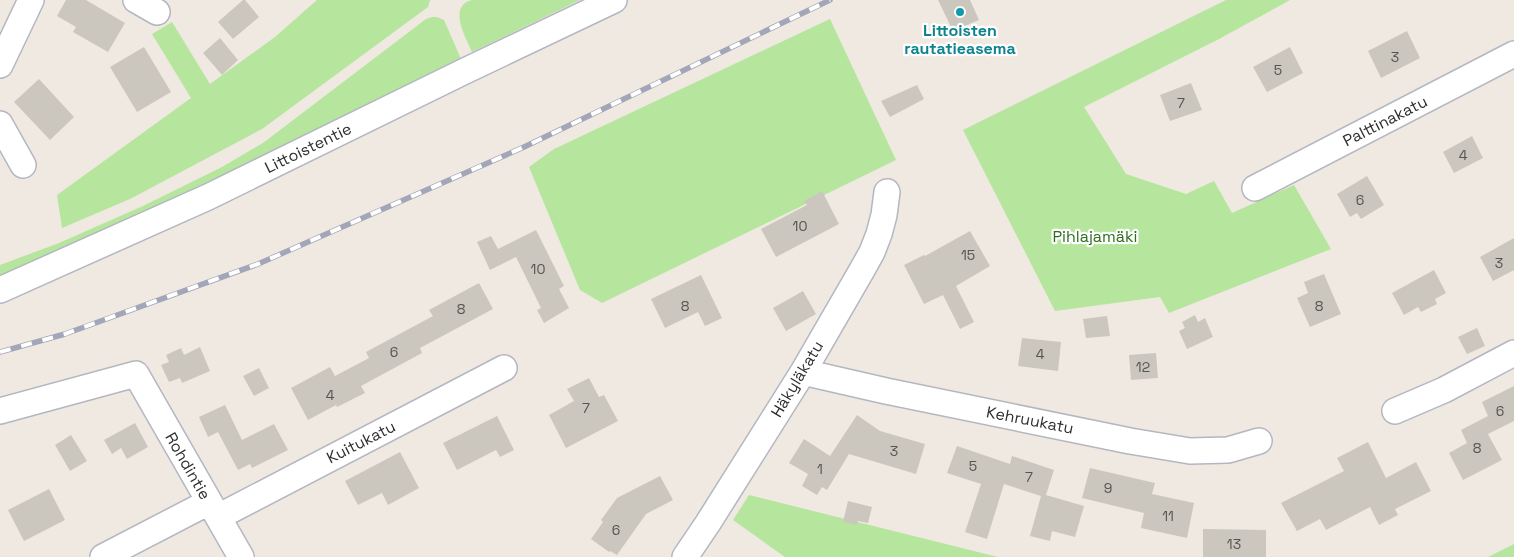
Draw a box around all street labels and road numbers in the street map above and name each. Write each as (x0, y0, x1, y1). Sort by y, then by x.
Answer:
street label: Palttinakatu (1339, 91, 1431, 151)
street label: Littoistentie (261, 118, 355, 178)
street label: Häkyläkatu (766, 337, 828, 421)
street label: Kehruukatu (985, 401, 1075, 439)
street label: Kuitukatu (323, 416, 399, 468)
street label: Rohdintie (160, 429, 216, 503)

